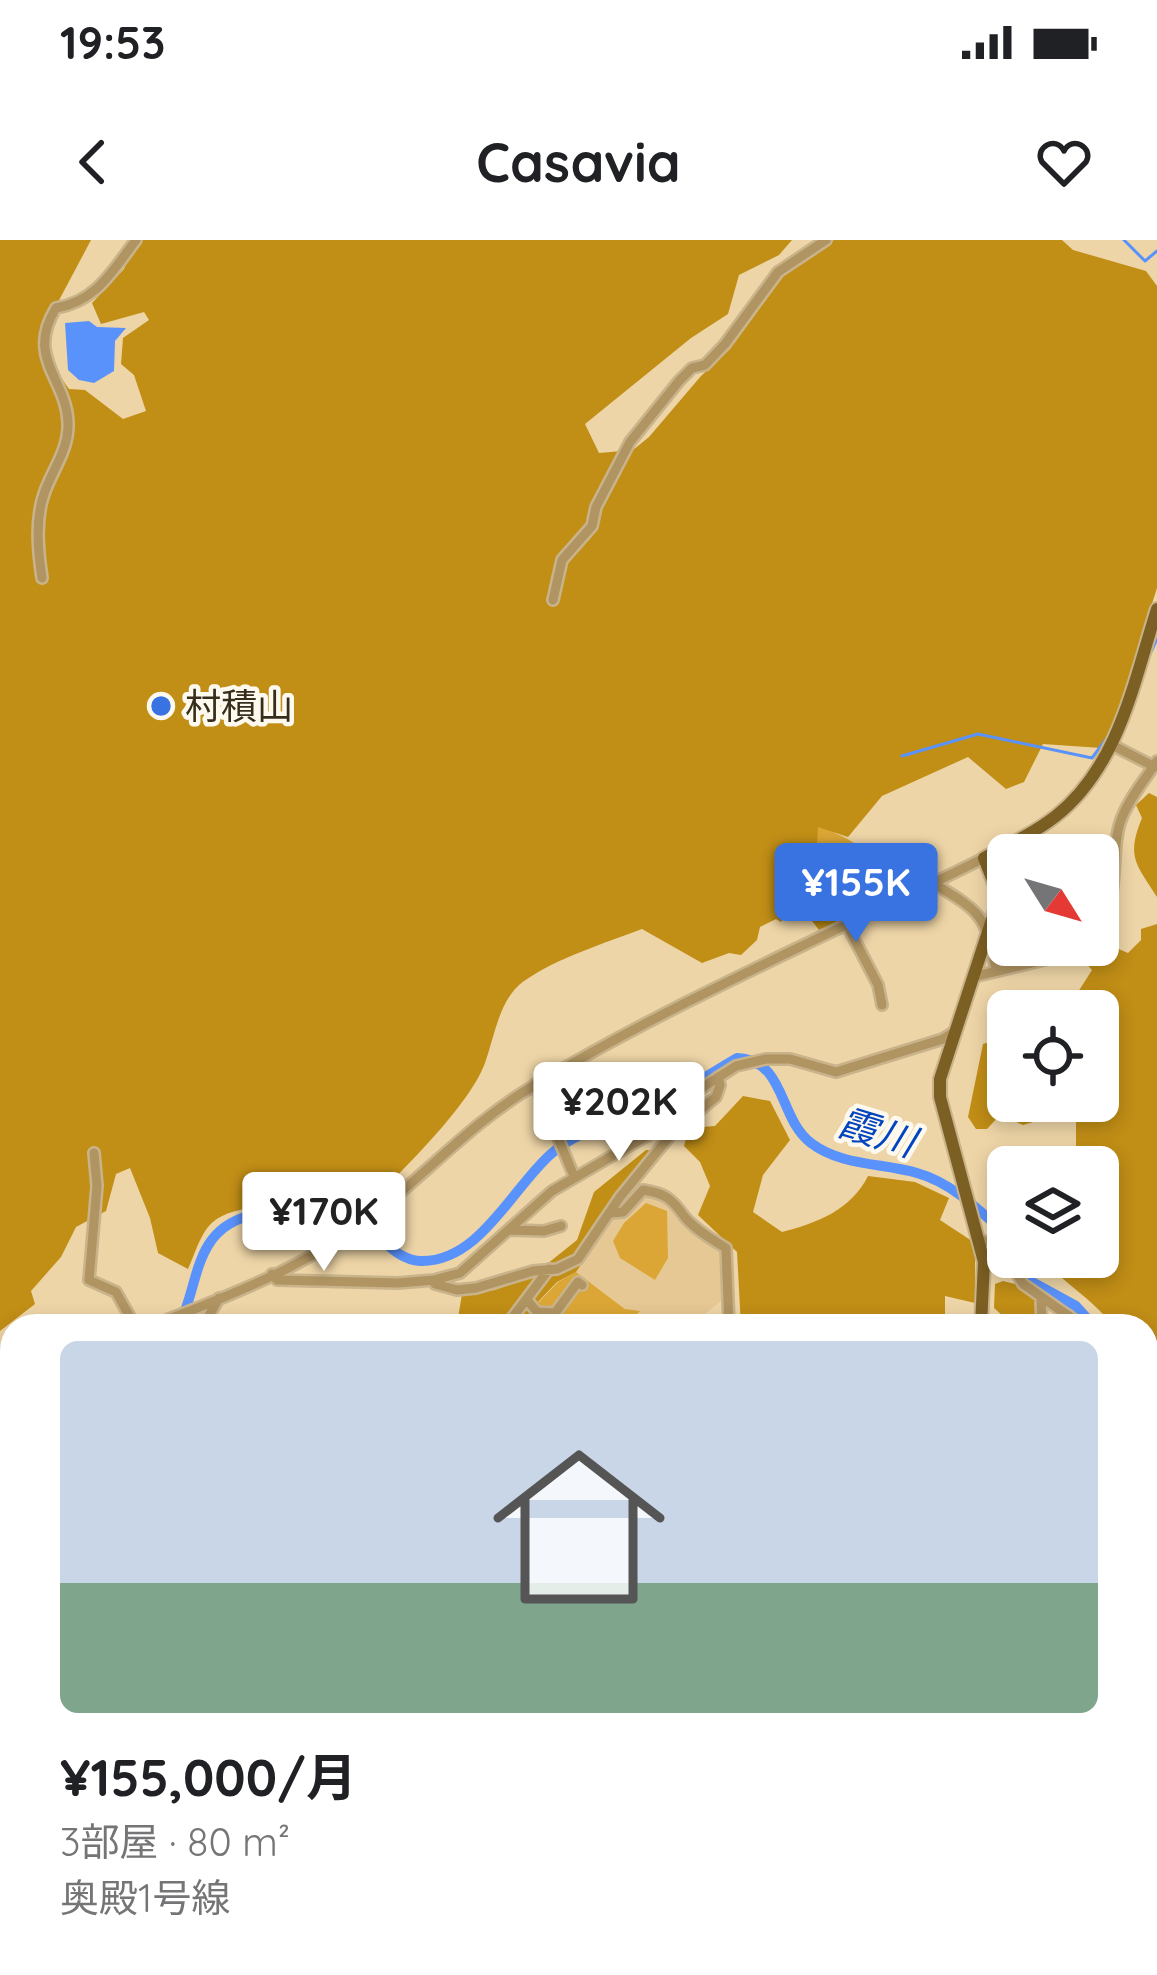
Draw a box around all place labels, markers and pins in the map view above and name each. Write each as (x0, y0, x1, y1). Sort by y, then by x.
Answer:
place label: 村積山 (185, 683, 293, 728)
marker: 村積山 (148, 693, 174, 719)
pin: ¥155K (772, 843, 940, 945)
pin: ¥202K (535, 1062, 703, 1164)
pin: ¥170K (240, 1172, 408, 1274)

